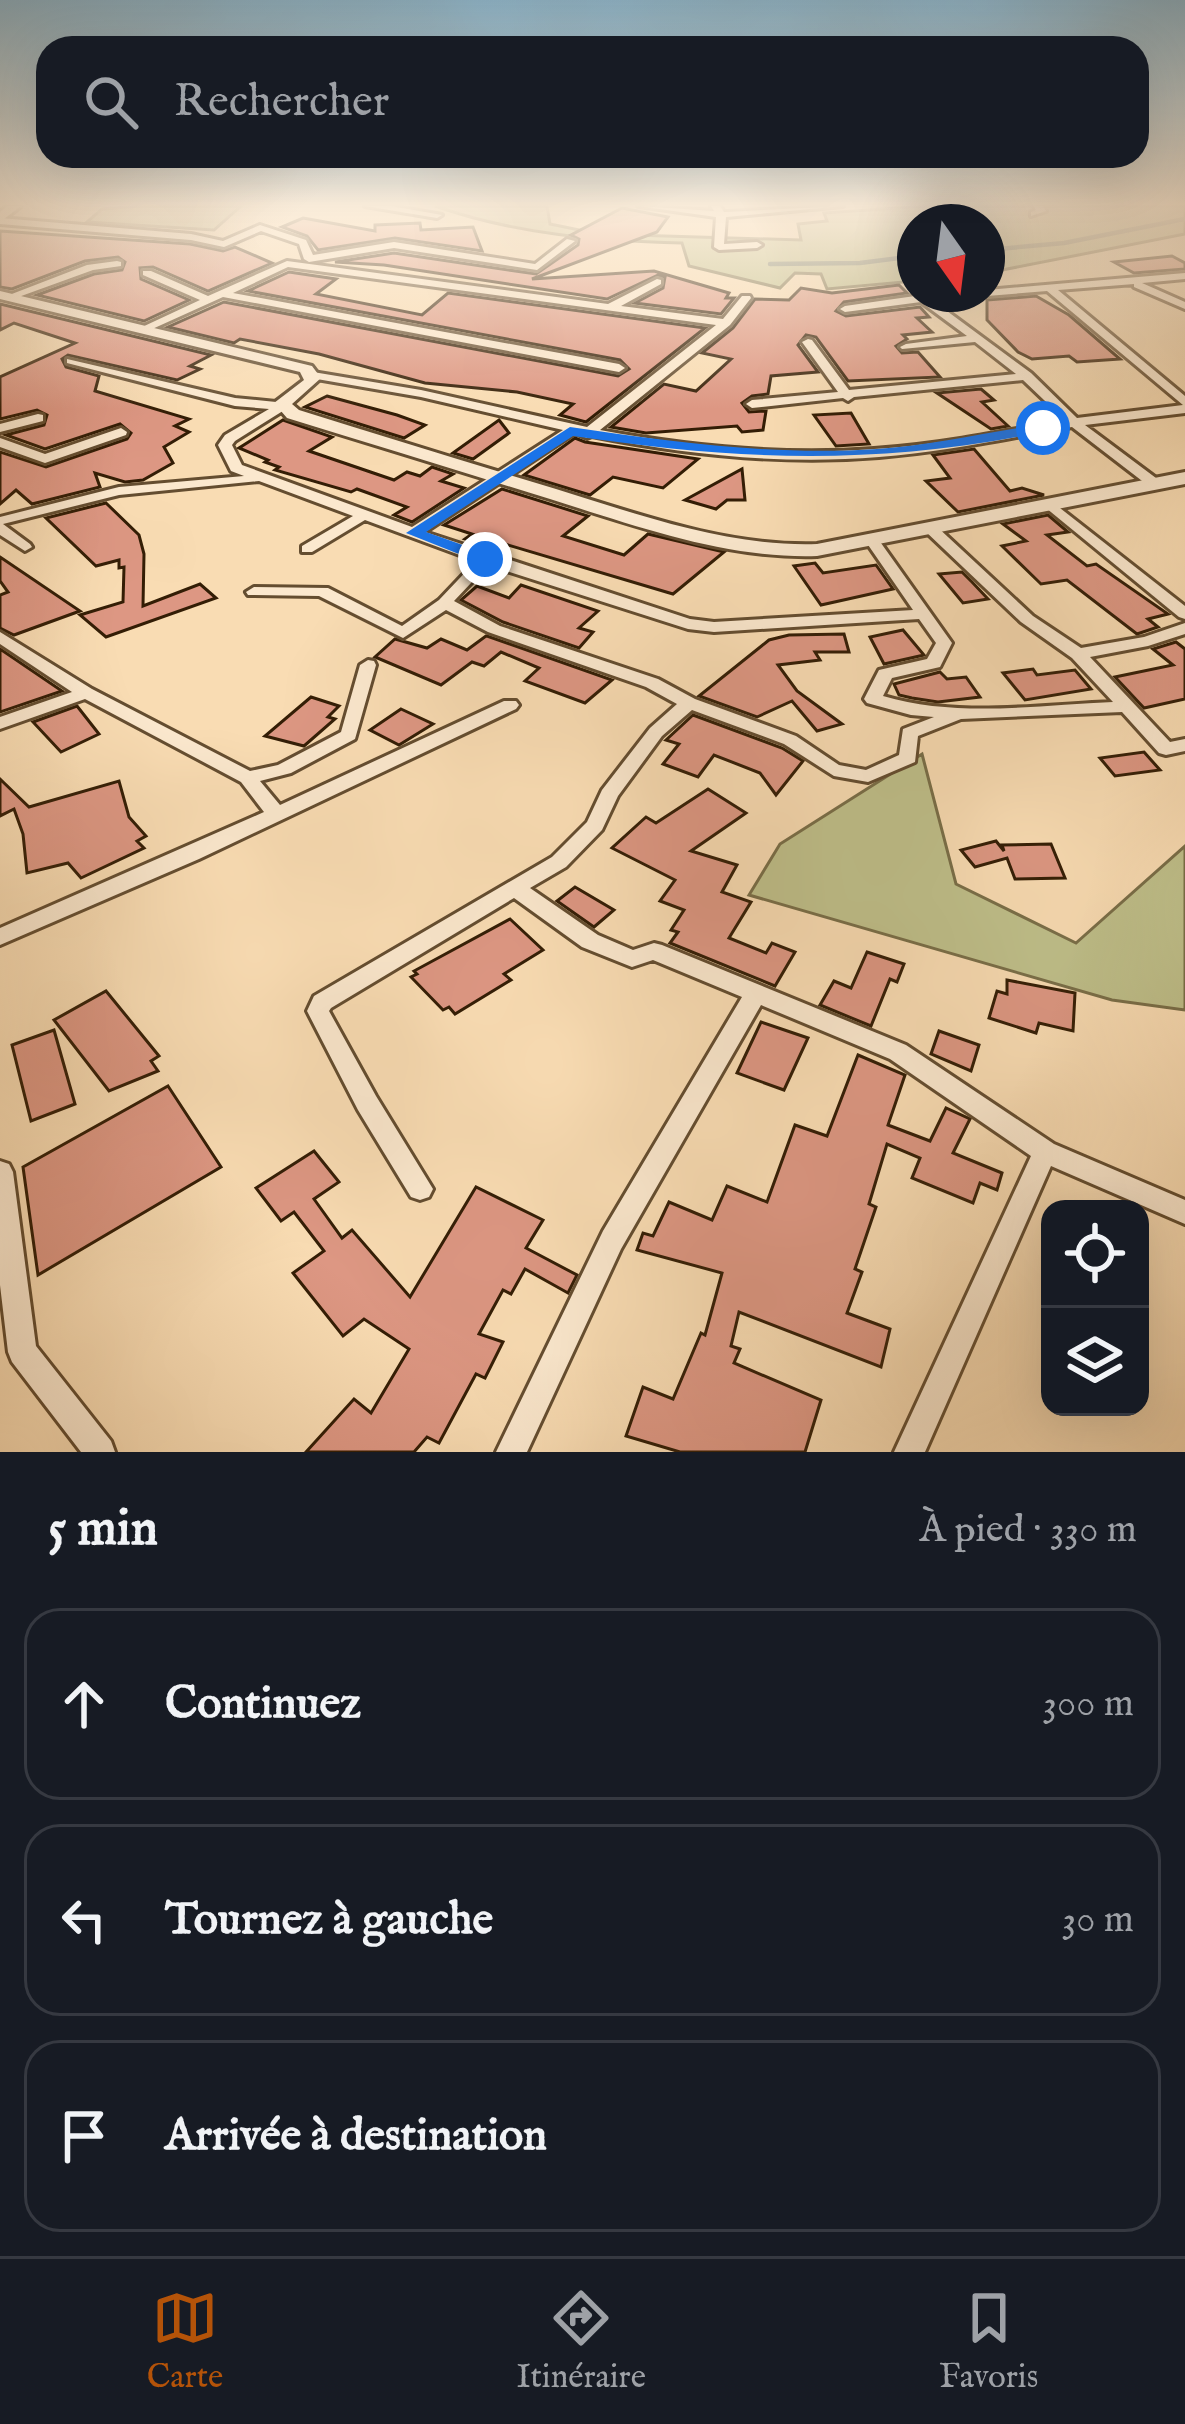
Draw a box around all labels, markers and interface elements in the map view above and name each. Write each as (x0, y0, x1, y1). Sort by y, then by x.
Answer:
search box (36, 36, 1149, 168)
icon: search (78, 69, 144, 135)
text: Rechercher (174, 74, 389, 131)
north arrow (897, 204, 1005, 312)
route start (1016, 401, 1070, 455)
route end (458, 532, 512, 586)
map controls (1041, 1200, 1149, 1416)
button: locate (1041, 1200, 1149, 1308)
button: layers (1041, 1308, 1149, 1416)
text: 5 min (48, 1498, 158, 1563)
text: À pied · 330 m (920, 1506, 1137, 1555)
icon: ahead (51, 1671, 117, 1737)
text: Continuez (165, 1676, 361, 1733)
text: 300 m (1042, 1680, 1134, 1729)
icon: left (51, 1887, 117, 1953)
text: Tournez à gauche (165, 1892, 493, 1949)
text: 30 m (1062, 1896, 1134, 1945)
icon: arrive (51, 2103, 117, 2169)
text: Arrivée à destination (165, 2108, 547, 2165)
tab: Carte (147, 2285, 223, 2399)
tab: Itinéraire (517, 2285, 646, 2399)
tab: Favoris (939, 2285, 1038, 2399)

